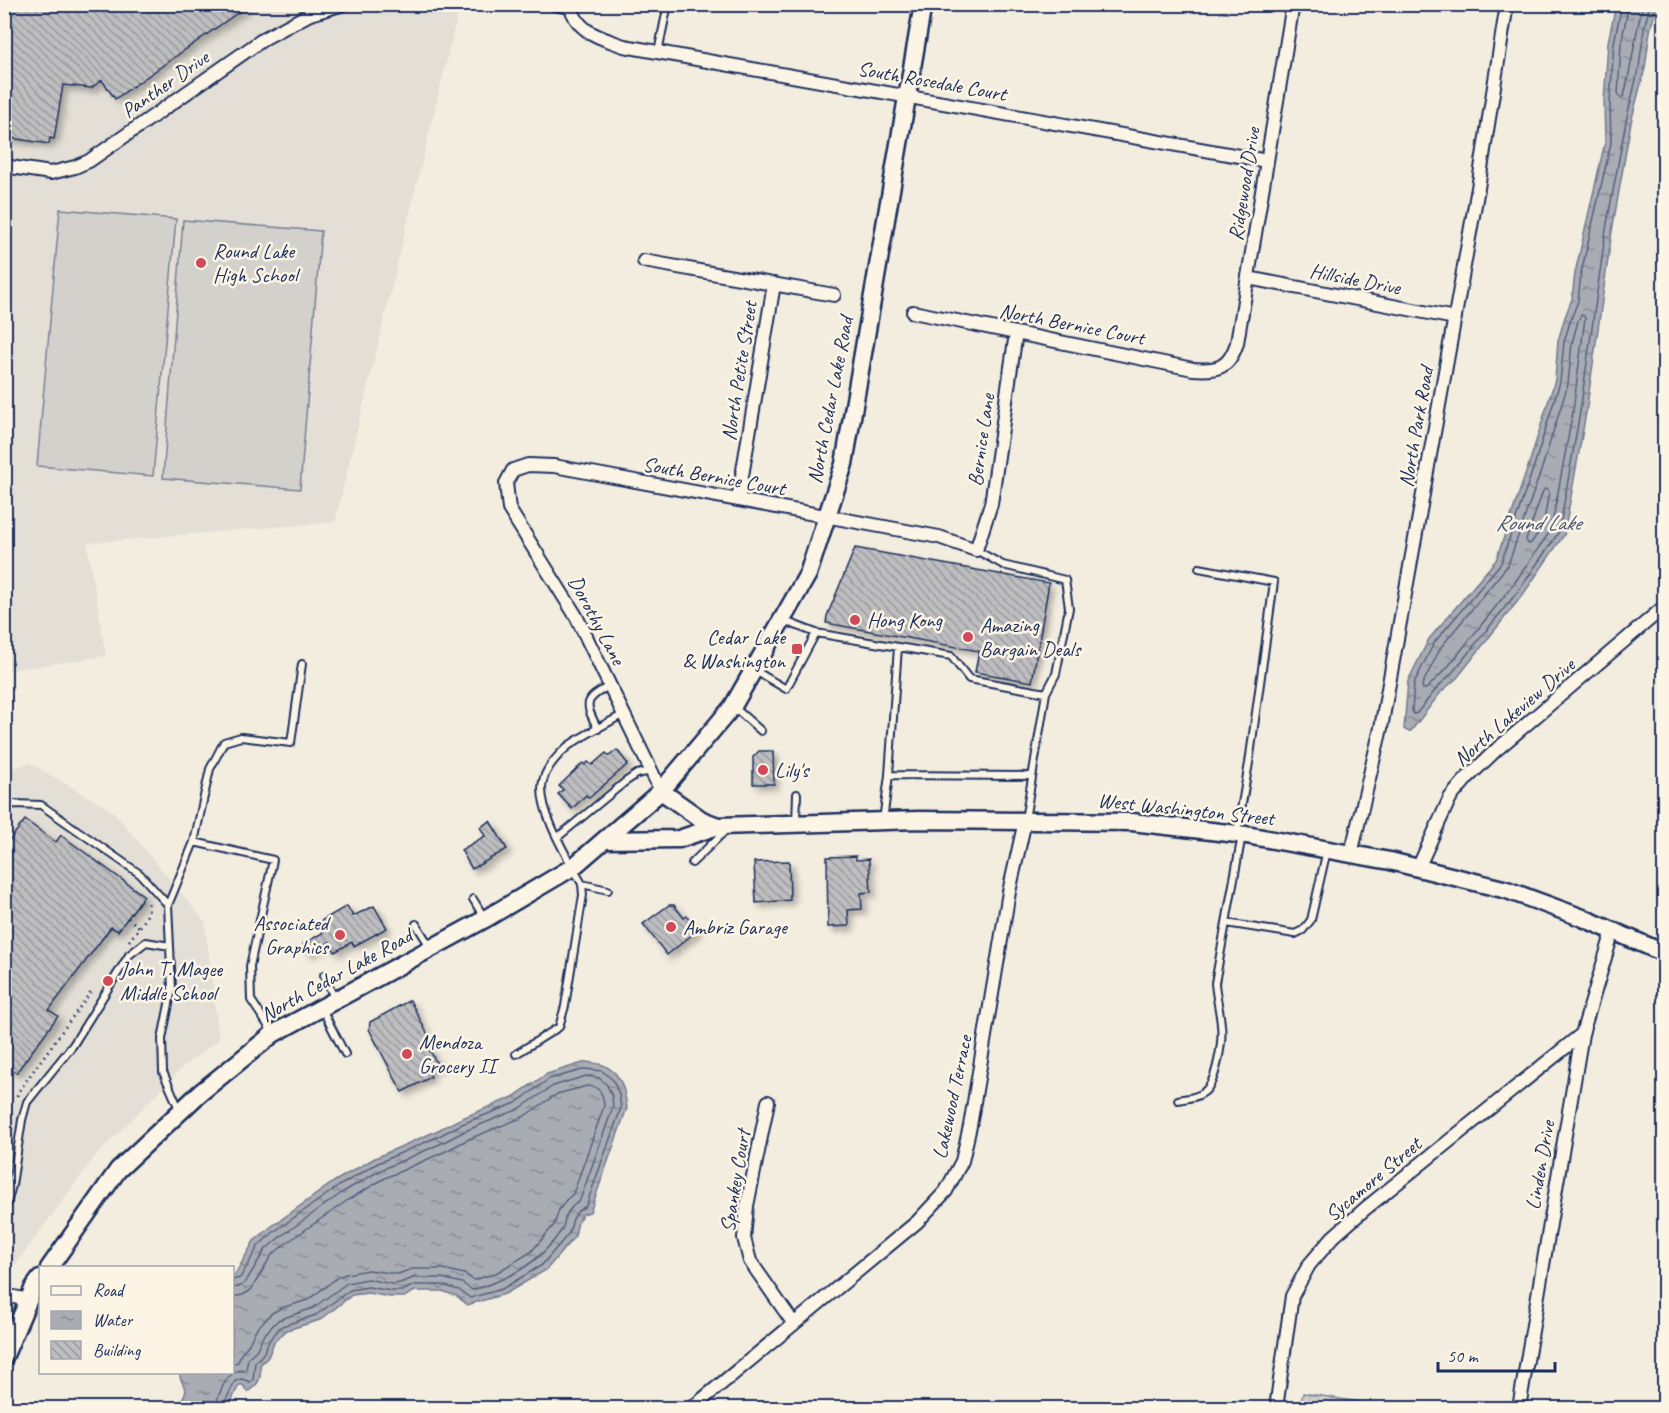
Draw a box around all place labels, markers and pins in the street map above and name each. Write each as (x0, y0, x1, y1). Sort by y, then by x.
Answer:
place label: Round Lake High School (213, 238, 301, 288)
marker: Round Lake High School (194, 256, 208, 270)
place label: Hong Kong (867, 607, 944, 633)
place label: Amazing Bargain Deals (980, 612, 1082, 662)
marker: Hong Kong (848, 613, 862, 627)
place label: Cedar Lake & Washington (682, 624, 787, 674)
marker: Amazing Bargain Deals (961, 630, 975, 644)
marker: Cedar Lake & Washington (790, 642, 804, 656)
place label: Lily's (775, 757, 810, 783)
marker: Lily's (756, 763, 770, 777)
place label: Associated Graphics (254, 910, 332, 960)
place label: Ambriz Garage (683, 914, 789, 940)
marker: Ambriz Garage (664, 920, 678, 934)
marker: Associated Graphics (333, 928, 347, 942)
place label: John T. Magee Middle School (119, 956, 223, 1006)
marker: John T. Magee Middle School (101, 974, 115, 988)
place label: Mendoza Grocery II (419, 1029, 500, 1079)
marker: Mendoza Grocery II (400, 1047, 414, 1061)

